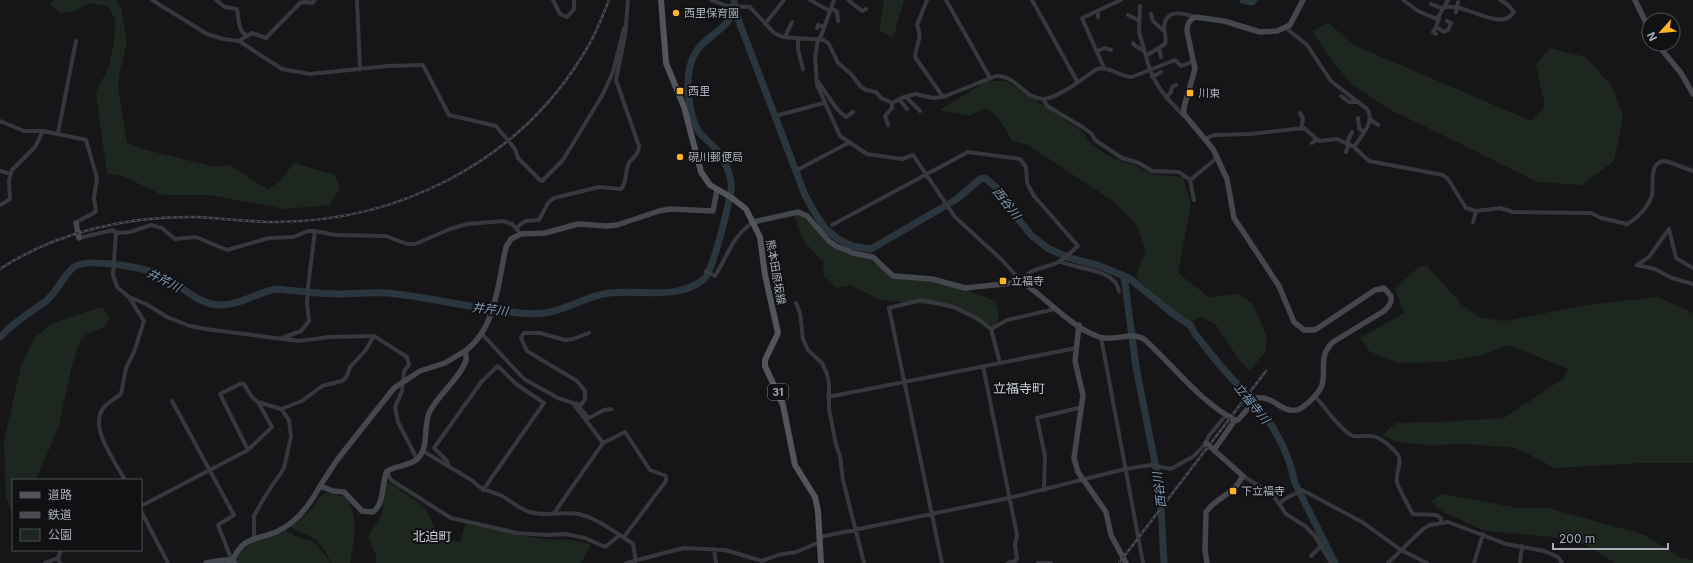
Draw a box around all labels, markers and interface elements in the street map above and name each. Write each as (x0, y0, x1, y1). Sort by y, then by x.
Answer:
place label: 西里保育園 (684, 6, 739, 20)
marker: 西里保育園 (671, 8, 681, 18)
north arrow (1641, 12, 1681, 52)
text: N (1644, 30, 1660, 43)
place label: 西里 (688, 84, 710, 98)
marker: 西里 (675, 86, 685, 96)
place label: 川東 (1198, 86, 1220, 100)
marker: 川東 (1185, 88, 1195, 98)
place label: 硯川郵便局 (688, 150, 743, 164)
marker: 硯川郵便局 (675, 152, 685, 162)
water label: 西谷川 (990, 184, 1025, 223)
street label: 熊本田原坂線 (763, 238, 789, 306)
water label: 井芹川 (145, 265, 185, 296)
place label: 立福寺 (1011, 274, 1044, 288)
marker: 立福寺 (998, 276, 1008, 286)
water label: 井芹川 (471, 299, 511, 319)
district label: 立福寺町 (993, 380, 1045, 396)
water label: 立福寺川 (1231, 380, 1274, 428)
road number: 31 (768, 384, 788, 400)
water label: 西谷川 (1149, 469, 1169, 509)
legend (12, 479, 142, 551)
place label: 下立福寺 (1241, 484, 1285, 498)
marker: 下立福寺 (1228, 486, 1238, 496)
text: 道路 (48, 487, 72, 502)
text: 鉄道 (48, 507, 72, 522)
scale bar (1553, 525, 1668, 551)
text: 公園 (48, 527, 72, 542)
district label: 北迫町 (412, 528, 452, 544)
text: 200 m (1559, 531, 1595, 546)

